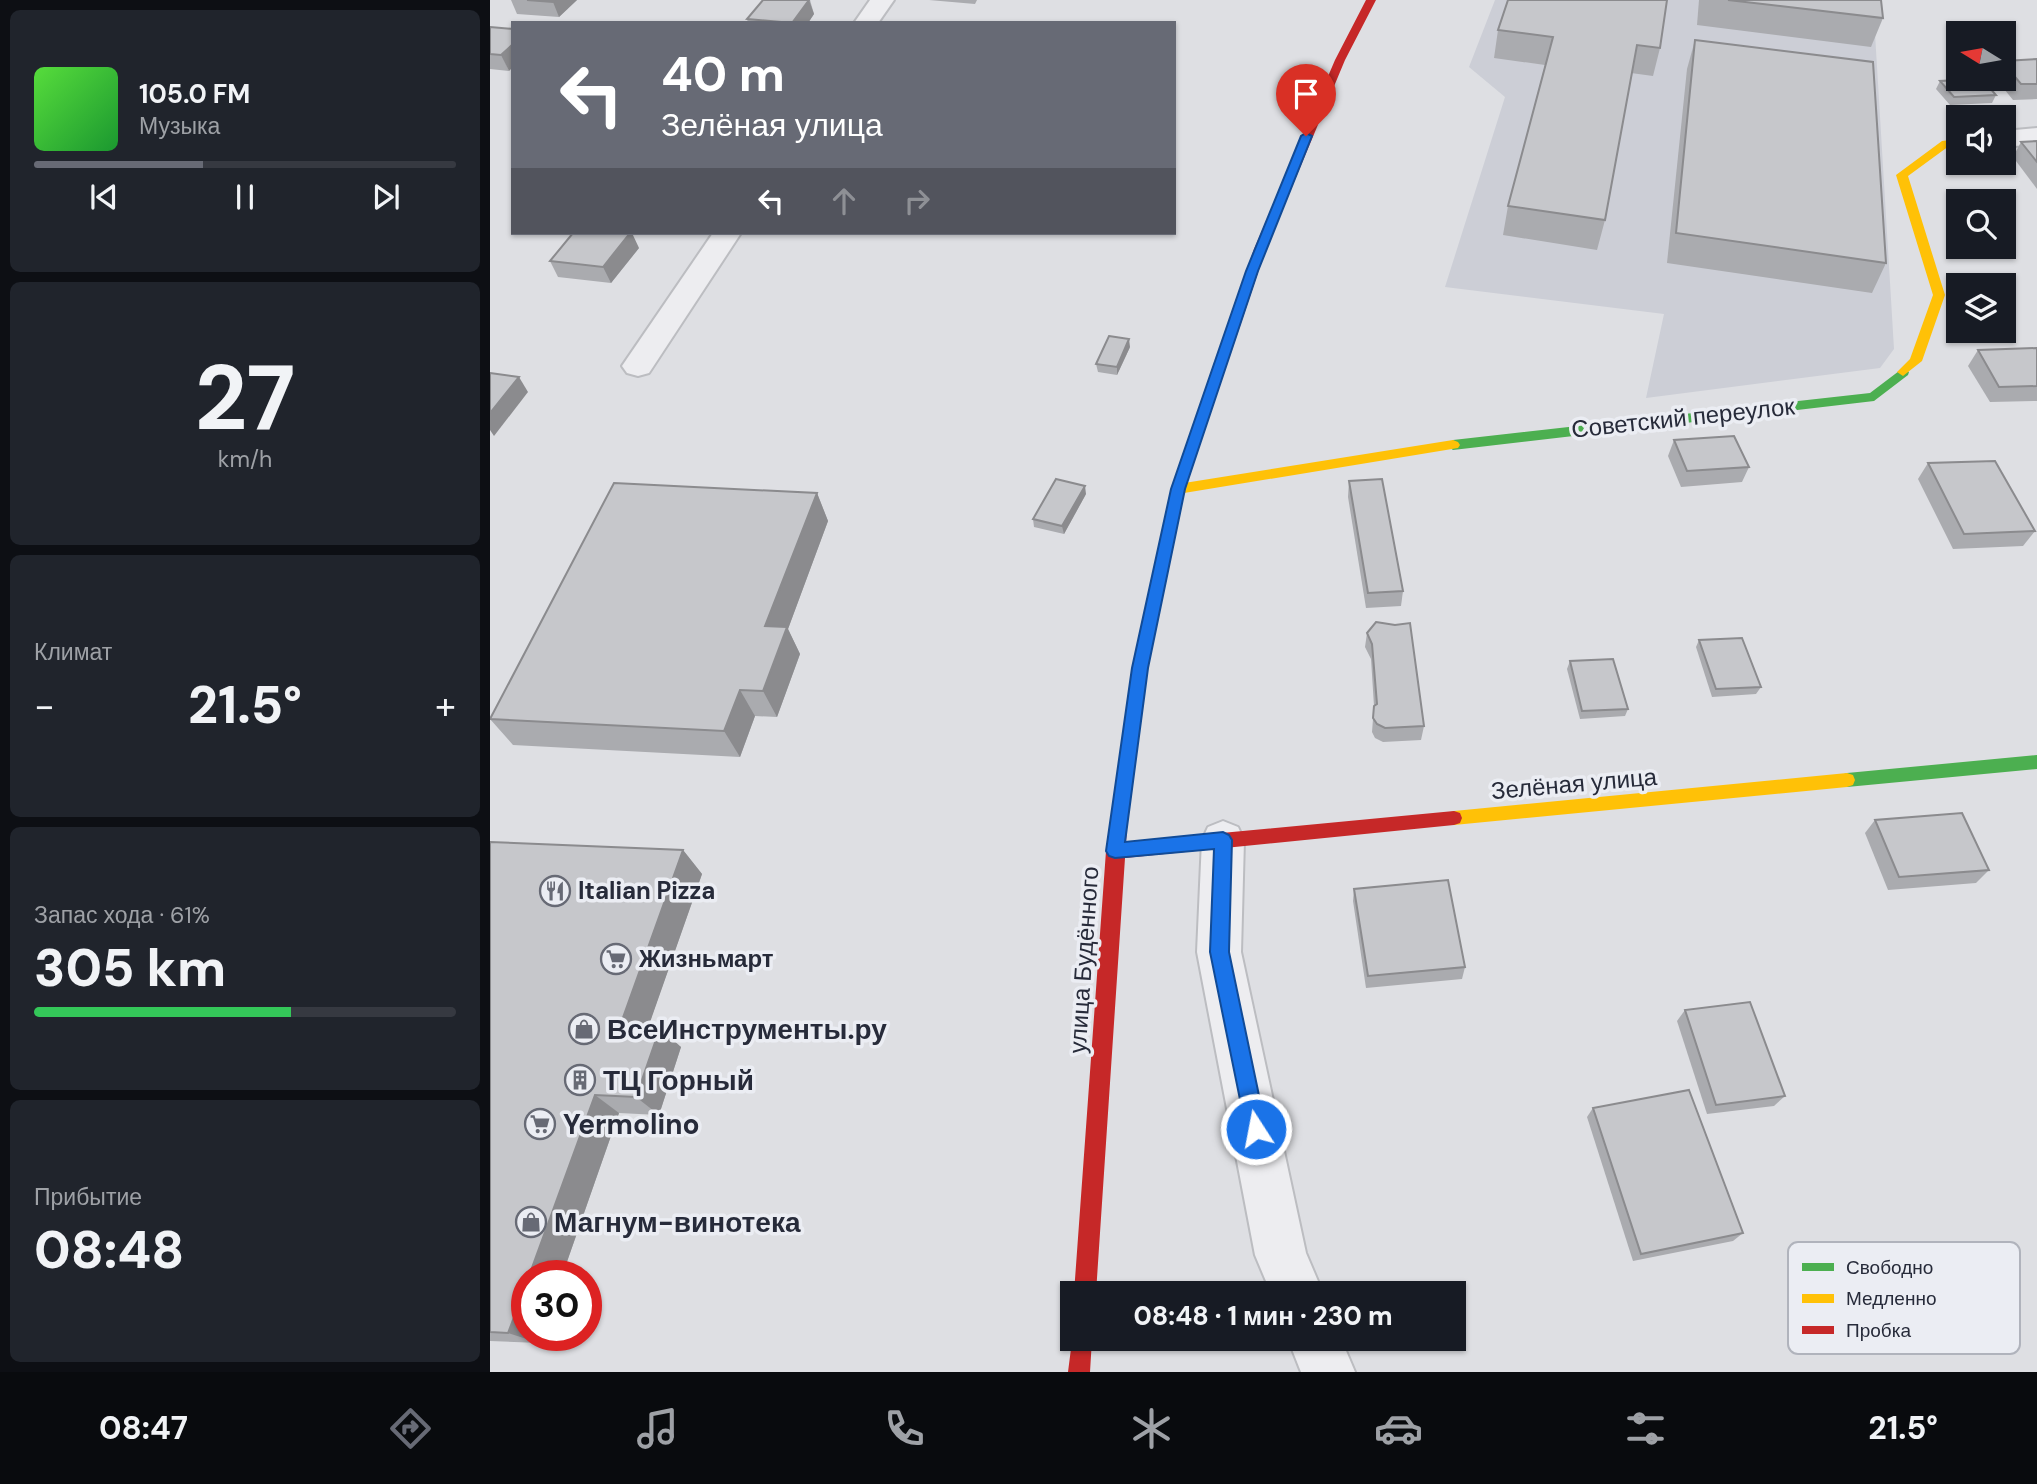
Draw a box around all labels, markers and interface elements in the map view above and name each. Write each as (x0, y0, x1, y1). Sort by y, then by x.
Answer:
north arrow (1946, 21, 2016, 91)
map controls (1946, 21, 2016, 343)
text: 40 m (661, 42, 785, 106)
icon: left (546, 49, 637, 140)
pin (1276, 64, 1336, 136)
icon: arrive (1287, 75, 1325, 113)
text: 105.0 FM (139, 77, 250, 111)
text: Зелёная улица (661, 104, 883, 146)
button: sound (1946, 105, 2016, 175)
text: Музыка (139, 111, 220, 141)
icon: previous (85, 178, 123, 216)
icon: pause (226, 178, 264, 216)
icon: next (367, 178, 405, 216)
icon: left (752, 182, 790, 220)
icon: ahead (825, 182, 863, 220)
icon: right (898, 182, 936, 220)
button: search (1946, 189, 2016, 259)
button: layers (1946, 273, 2016, 343)
text: 27 (195, 339, 295, 457)
street label: Советский переулок (1570, 390, 1797, 445)
text: km/h (218, 444, 272, 474)
text: Климат (34, 637, 112, 667)
text: 21.5° (188, 671, 302, 739)
text: − (34, 681, 55, 731)
text: + (435, 681, 456, 731)
street label: Зелёная улица (1490, 761, 1659, 806)
street label: улица Будённого (1061, 865, 1106, 1055)
restaurant icon: Italian Pizza (538, 874, 572, 908)
place label: Italian Pizza (578, 875, 715, 906)
text: Запас хода · 61% (34, 900, 210, 930)
text: 305 km (34, 934, 226, 1002)
supermarket icon: Жизньмарт (599, 942, 633, 976)
place label: Жизньмарт (638, 943, 774, 974)
place label: ВсеИнструменты.ру (607, 1011, 887, 1048)
shop icon: ВсеИнструменты.ру (567, 1012, 601, 1046)
place label: ТЦ Горный (603, 1062, 754, 1099)
building icon: ТЦ Горный (563, 1063, 597, 1097)
position arrow (1219, 1092, 1293, 1166)
place label: Yermolino (563, 1106, 700, 1143)
supermarket icon: Yermolino (523, 1107, 557, 1141)
text: Прибытие (34, 1182, 142, 1212)
place label: Магнум-винотека (554, 1204, 801, 1241)
shop icon: Магнум-винотека (514, 1205, 548, 1239)
text: 08:48 (34, 1216, 184, 1284)
legend (1788, 1242, 2020, 1354)
text: Свободно (1846, 1255, 1933, 1280)
speed limit sign: 30 (511, 1260, 602, 1351)
text: Медленно (1846, 1286, 1936, 1311)
text: 08:48 · 1 мин · 230 m (1134, 1299, 1392, 1333)
text: Пробка (1846, 1318, 1911, 1343)
icon: directions (386, 1404, 435, 1453)
icon: music (633, 1404, 682, 1453)
icon: phone (880, 1404, 929, 1453)
icon: climate (1127, 1404, 1176, 1453)
icon: car (1374, 1404, 1423, 1453)
icon: filters (1621, 1404, 1670, 1453)
text: 08:47 (99, 1407, 188, 1449)
text: 21.5° (1868, 1407, 1938, 1449)

